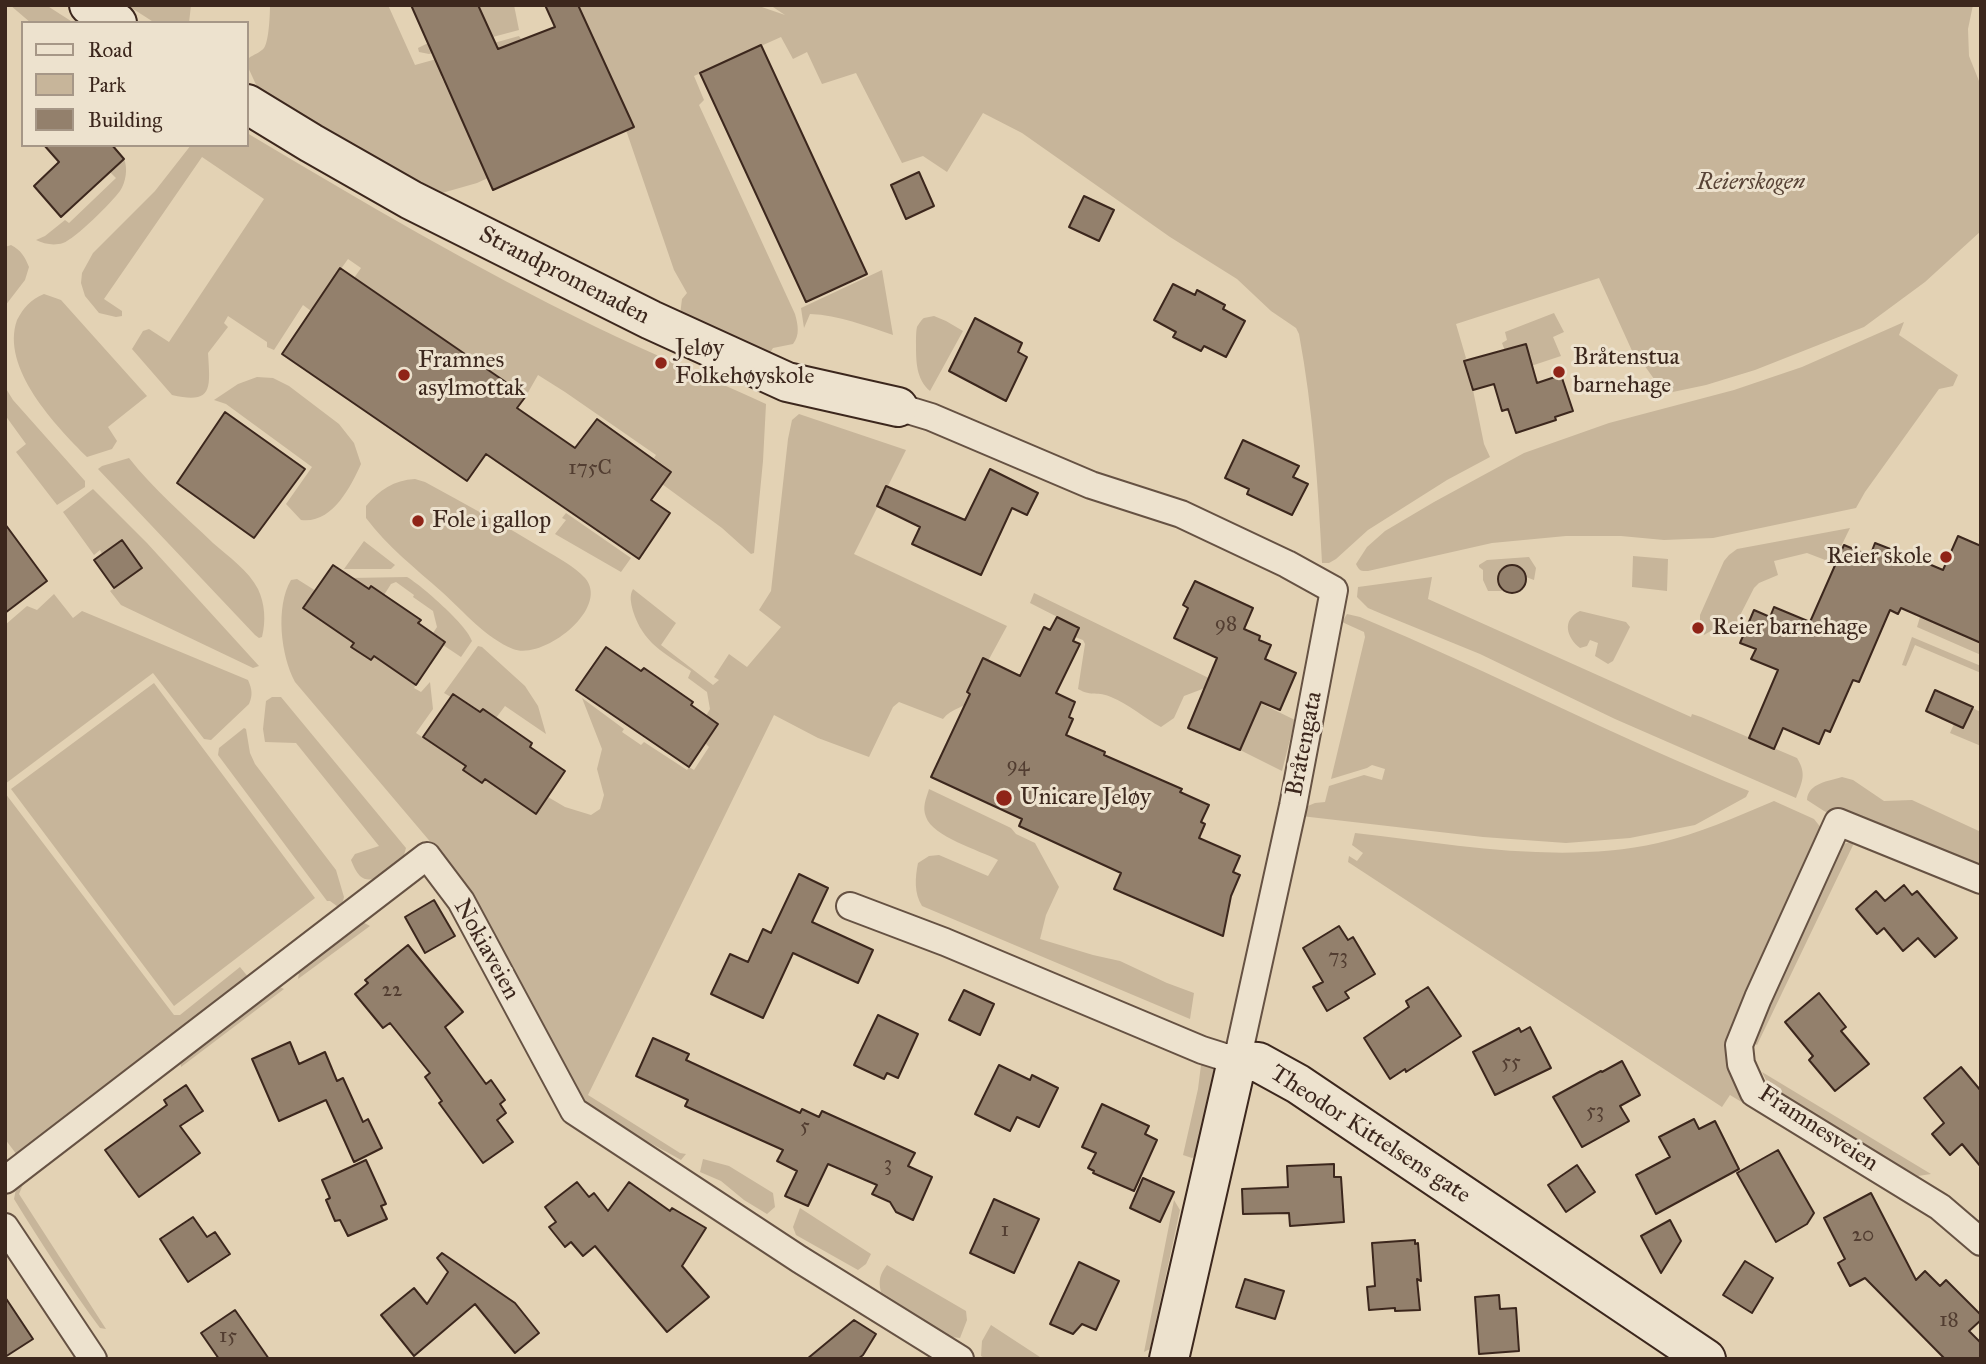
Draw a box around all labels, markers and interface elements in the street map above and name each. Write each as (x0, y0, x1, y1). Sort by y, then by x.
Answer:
legend (21, 21, 248, 147)
text: Road (88, 37, 133, 63)
text: Park (88, 72, 126, 98)
text: Building (88, 107, 162, 133)
park label: Reierskogen (1697, 169, 1805, 197)
street label: Strandpromenaden (474, 221, 654, 331)
place label: Jeløy Folkehøyskole (675, 335, 814, 391)
place label: Bråtenstua barnehage (1573, 344, 1680, 400)
place label: Framnes asylmottak (418, 347, 525, 403)
marker: Jeløy Folkehøyskole (653, 355, 669, 371)
marker: Bråtenstua barnehage (1551, 364, 1567, 380)
marker: Framnes asylmottak (396, 367, 412, 383)
house number: 175C (568, 456, 612, 482)
place label: Fole i gallop (432, 507, 551, 535)
marker: Fole i gallop (410, 513, 426, 529)
place label: Reier skole (1826, 543, 1932, 571)
marker: Reier skole (1938, 549, 1954, 565)
house number: 98 (1215, 612, 1237, 638)
place label: Reier barnehage (1712, 614, 1868, 642)
marker: Reier barnehage (1690, 620, 1706, 636)
street label: Bråtengata (1281, 689, 1329, 799)
house number: 94 (1007, 753, 1029, 779)
place label: Unicare Jeløy (1020, 784, 1151, 812)
marker: Unicare Jeløy (994, 788, 1014, 808)
street label: Nokiaveien (447, 895, 525, 1005)
house number: 73 (1328, 945, 1348, 971)
house number: 22 (382, 978, 402, 1004)
house number: 55 (1501, 1050, 1521, 1076)
street label: Theodor Kittelsens gate (1265, 1060, 1475, 1210)
street label: Framnesveien (1753, 1080, 1883, 1178)
house number: 53 (1586, 1099, 1604, 1125)
house number: 5 (800, 1114, 810, 1140)
house number: 3 (884, 1152, 892, 1178)
house number: 1 (1001, 1218, 1009, 1244)
house number: 20 (1852, 1223, 1874, 1249)
house number: 18 (1939, 1308, 1959, 1334)
house number: 15 (219, 1324, 237, 1350)

